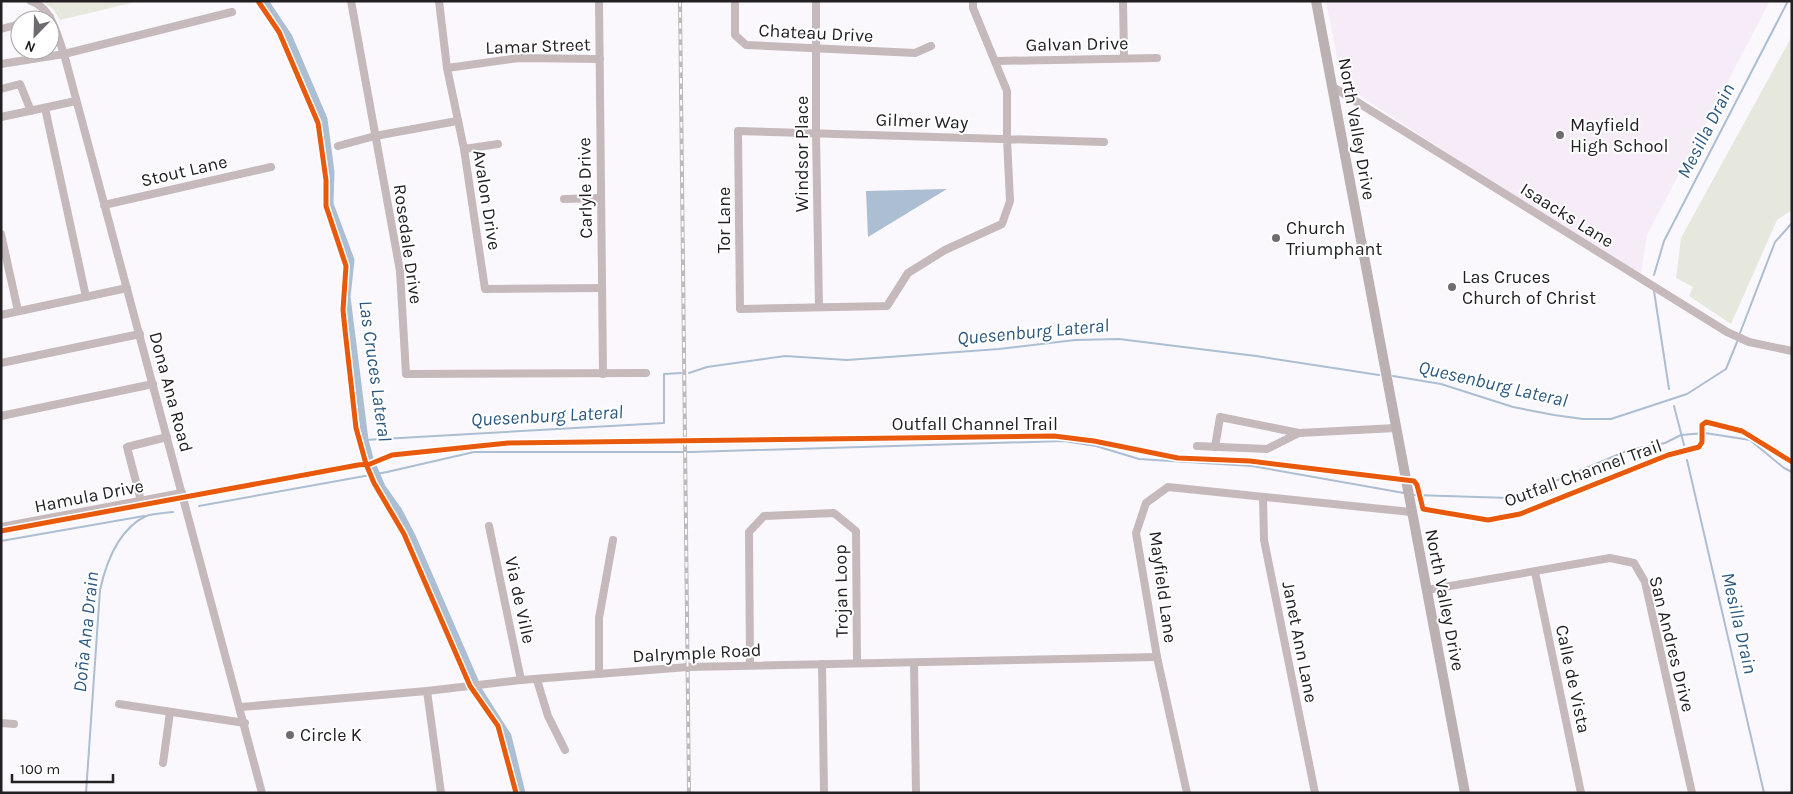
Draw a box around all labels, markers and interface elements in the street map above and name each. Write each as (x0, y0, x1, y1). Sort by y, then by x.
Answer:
north arrow (10, 10, 60, 60)
street label: Chateau Drive (758, 19, 874, 47)
street label: Galvan Drive (1025, 32, 1129, 56)
street label: Lamar Street (485, 33, 591, 59)
text: N (22, 37, 38, 56)
street label: North Valley Drive (1334, 56, 1380, 202)
water label: Mesilla Drain (1673, 80, 1739, 182)
street label: Windsor Place (791, 96, 813, 212)
street label: Gilmer Way (875, 108, 969, 134)
place label: Mayfield High School (1570, 114, 1668, 157)
marker: Mayfield High School (1554, 129, 1566, 141)
street label: Carlyle Drive (573, 137, 597, 239)
street label: Avalon Drive (468, 148, 506, 252)
street label: Stout Lane (139, 150, 229, 192)
street label: Isaacks Lane (1516, 178, 1618, 252)
street label: Rosedale Drive (389, 183, 427, 305)
street label: Tor Lane (713, 187, 735, 253)
place label: Church Triumphant (1286, 217, 1382, 260)
marker: Church Triumphant (1270, 232, 1282, 244)
place label: Las Cruces Church of Christ (1462, 266, 1596, 309)
marker: Las Cruces Church of Christ (1446, 281, 1458, 293)
water label: Las Cruces Lateral (354, 299, 396, 443)
water label: Quesenburg Lateral (956, 314, 1110, 350)
street label: Dona Ana Road (144, 329, 198, 455)
water label: Quesenburg Lateral (1416, 356, 1570, 412)
water label: Quesenburg Lateral (470, 401, 624, 431)
street label: Outfall Channel Trail (892, 413, 1058, 435)
street label: Outfall Channel Trail (1501, 434, 1665, 512)
street label: Hamula Drive (32, 475, 146, 517)
street label: North Valley Drive (1420, 527, 1470, 673)
street label: Mayfield Lane (1144, 530, 1182, 644)
street label: Trojan Loop (829, 544, 853, 638)
street label: Via de Ville (500, 554, 540, 646)
water label: Mesilla Drain (1717, 570, 1761, 676)
water label: Doña Ana Drain (69, 571, 103, 693)
street label: San Andres Drive (1644, 574, 1700, 714)
street label: Janet Ann Lane (1277, 579, 1323, 705)
street label: Calle de Vista (1551, 623, 1595, 735)
street label: Dalrymple Road (632, 639, 762, 667)
place label: Circle K (300, 724, 362, 746)
marker: Circle K (284, 729, 296, 741)
scale bar (12, 752, 114, 784)
text: 100 m (20, 760, 60, 778)

